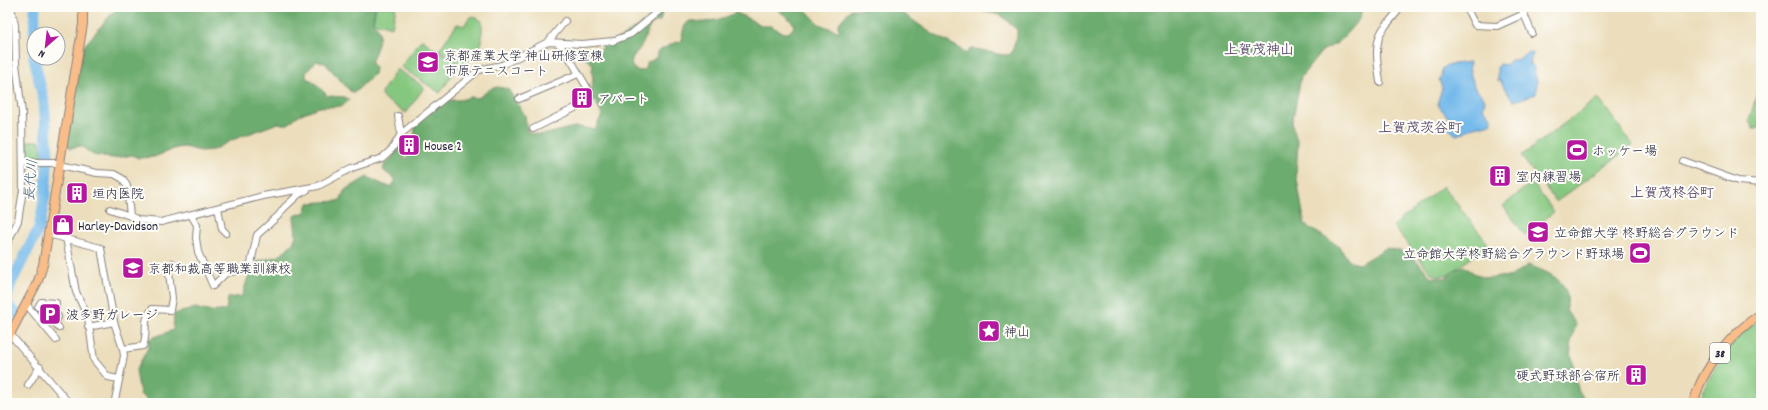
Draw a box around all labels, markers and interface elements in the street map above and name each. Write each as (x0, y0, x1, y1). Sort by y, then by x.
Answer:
north arrow (26, 26, 66, 66)
district label: 上賀茂神山 (1224, 41, 1294, 61)
text: N (36, 44, 48, 61)
place label: 京都産業大学 神山研修室棟 市原テニスコート (444, 48, 603, 82)
school or university icon: 京都産業大学 神山研修室棟 市原テニスコート (415, 49, 441, 75)
building icon: アパート (569, 85, 595, 111)
place label: アパート (598, 91, 649, 110)
district label: 上賀茂茨谷町 (1378, 119, 1462, 139)
building icon: House 2 (396, 132, 422, 158)
sports icon: ホッケー場 (1564, 137, 1590, 163)
place label: House 2 (424, 138, 462, 157)
place label: ホッケー場 (1592, 143, 1657, 162)
water label: 長代川 (20, 158, 44, 202)
building icon: 室内練習場 (1487, 163, 1513, 189)
place label: 室内練習場 (1516, 169, 1581, 188)
building icon: 垣内医院 (64, 180, 90, 206)
district label: 上賀茂柊谷町 (1630, 184, 1714, 204)
place label: 垣内医院 (92, 186, 144, 205)
shop icon: Harley-Davidson (50, 212, 76, 238)
place label: Harley-Davidson (78, 218, 158, 237)
school or university icon: 立命館大学 柊野総合グラウンド (1525, 219, 1551, 245)
place label: 立命館大学 柊野総合グラウンド (1554, 225, 1739, 244)
sports icon: 立命館大学柊野総合グラウンド野球場 (1627, 240, 1653, 266)
place label: 立命館大学柊野総合グラウンド野球場 (1403, 246, 1624, 265)
school or university icon: 京都和裁高等職業訓練校 (120, 255, 146, 281)
place label: 京都和裁高等職業訓練校 (148, 261, 291, 280)
parking icon: 波多野ガレージ (37, 301, 63, 327)
place label: 波多野ガレージ (66, 307, 158, 326)
place icon: 神山 (976, 318, 1002, 344)
place label: 神山 (1004, 324, 1030, 343)
road number: 38 (1710, 343, 1730, 363)
building icon: 硬式野球部合宿所 (1623, 362, 1649, 388)
place label: 硬式野球部合宿所 (1516, 368, 1620, 387)

